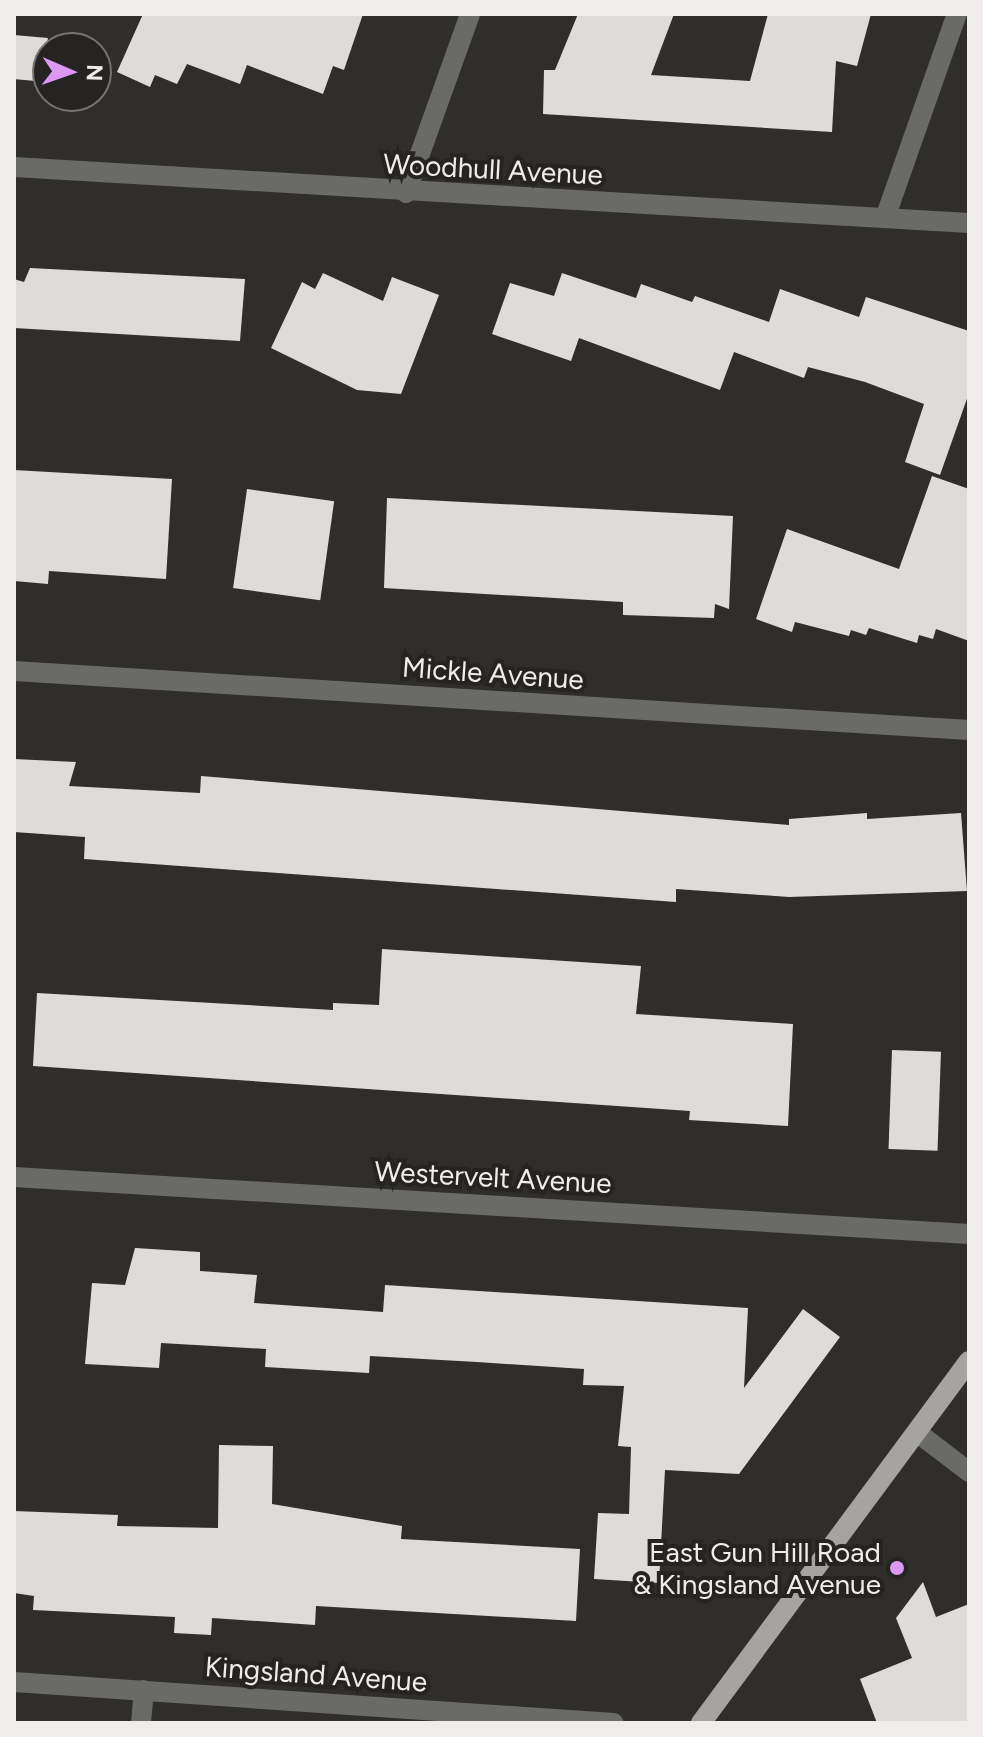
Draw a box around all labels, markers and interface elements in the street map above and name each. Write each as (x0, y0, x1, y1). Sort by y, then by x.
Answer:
north arrow (32, 32, 112, 112)
text: N (81, 64, 108, 82)
street label: Woodhull Avenue (382, 146, 604, 192)
street label: Mickle Avenue (401, 650, 585, 696)
street label: Westervelt Avenue (374, 1154, 612, 1200)
place label: East Gun Hill Road & Kingsland Avenue (633, 1535, 881, 1601)
marker: East Gun Hill Road & Kingsland Avenue (888, 1559, 906, 1577)
street label: Kingsland Avenue (204, 1649, 428, 1699)

